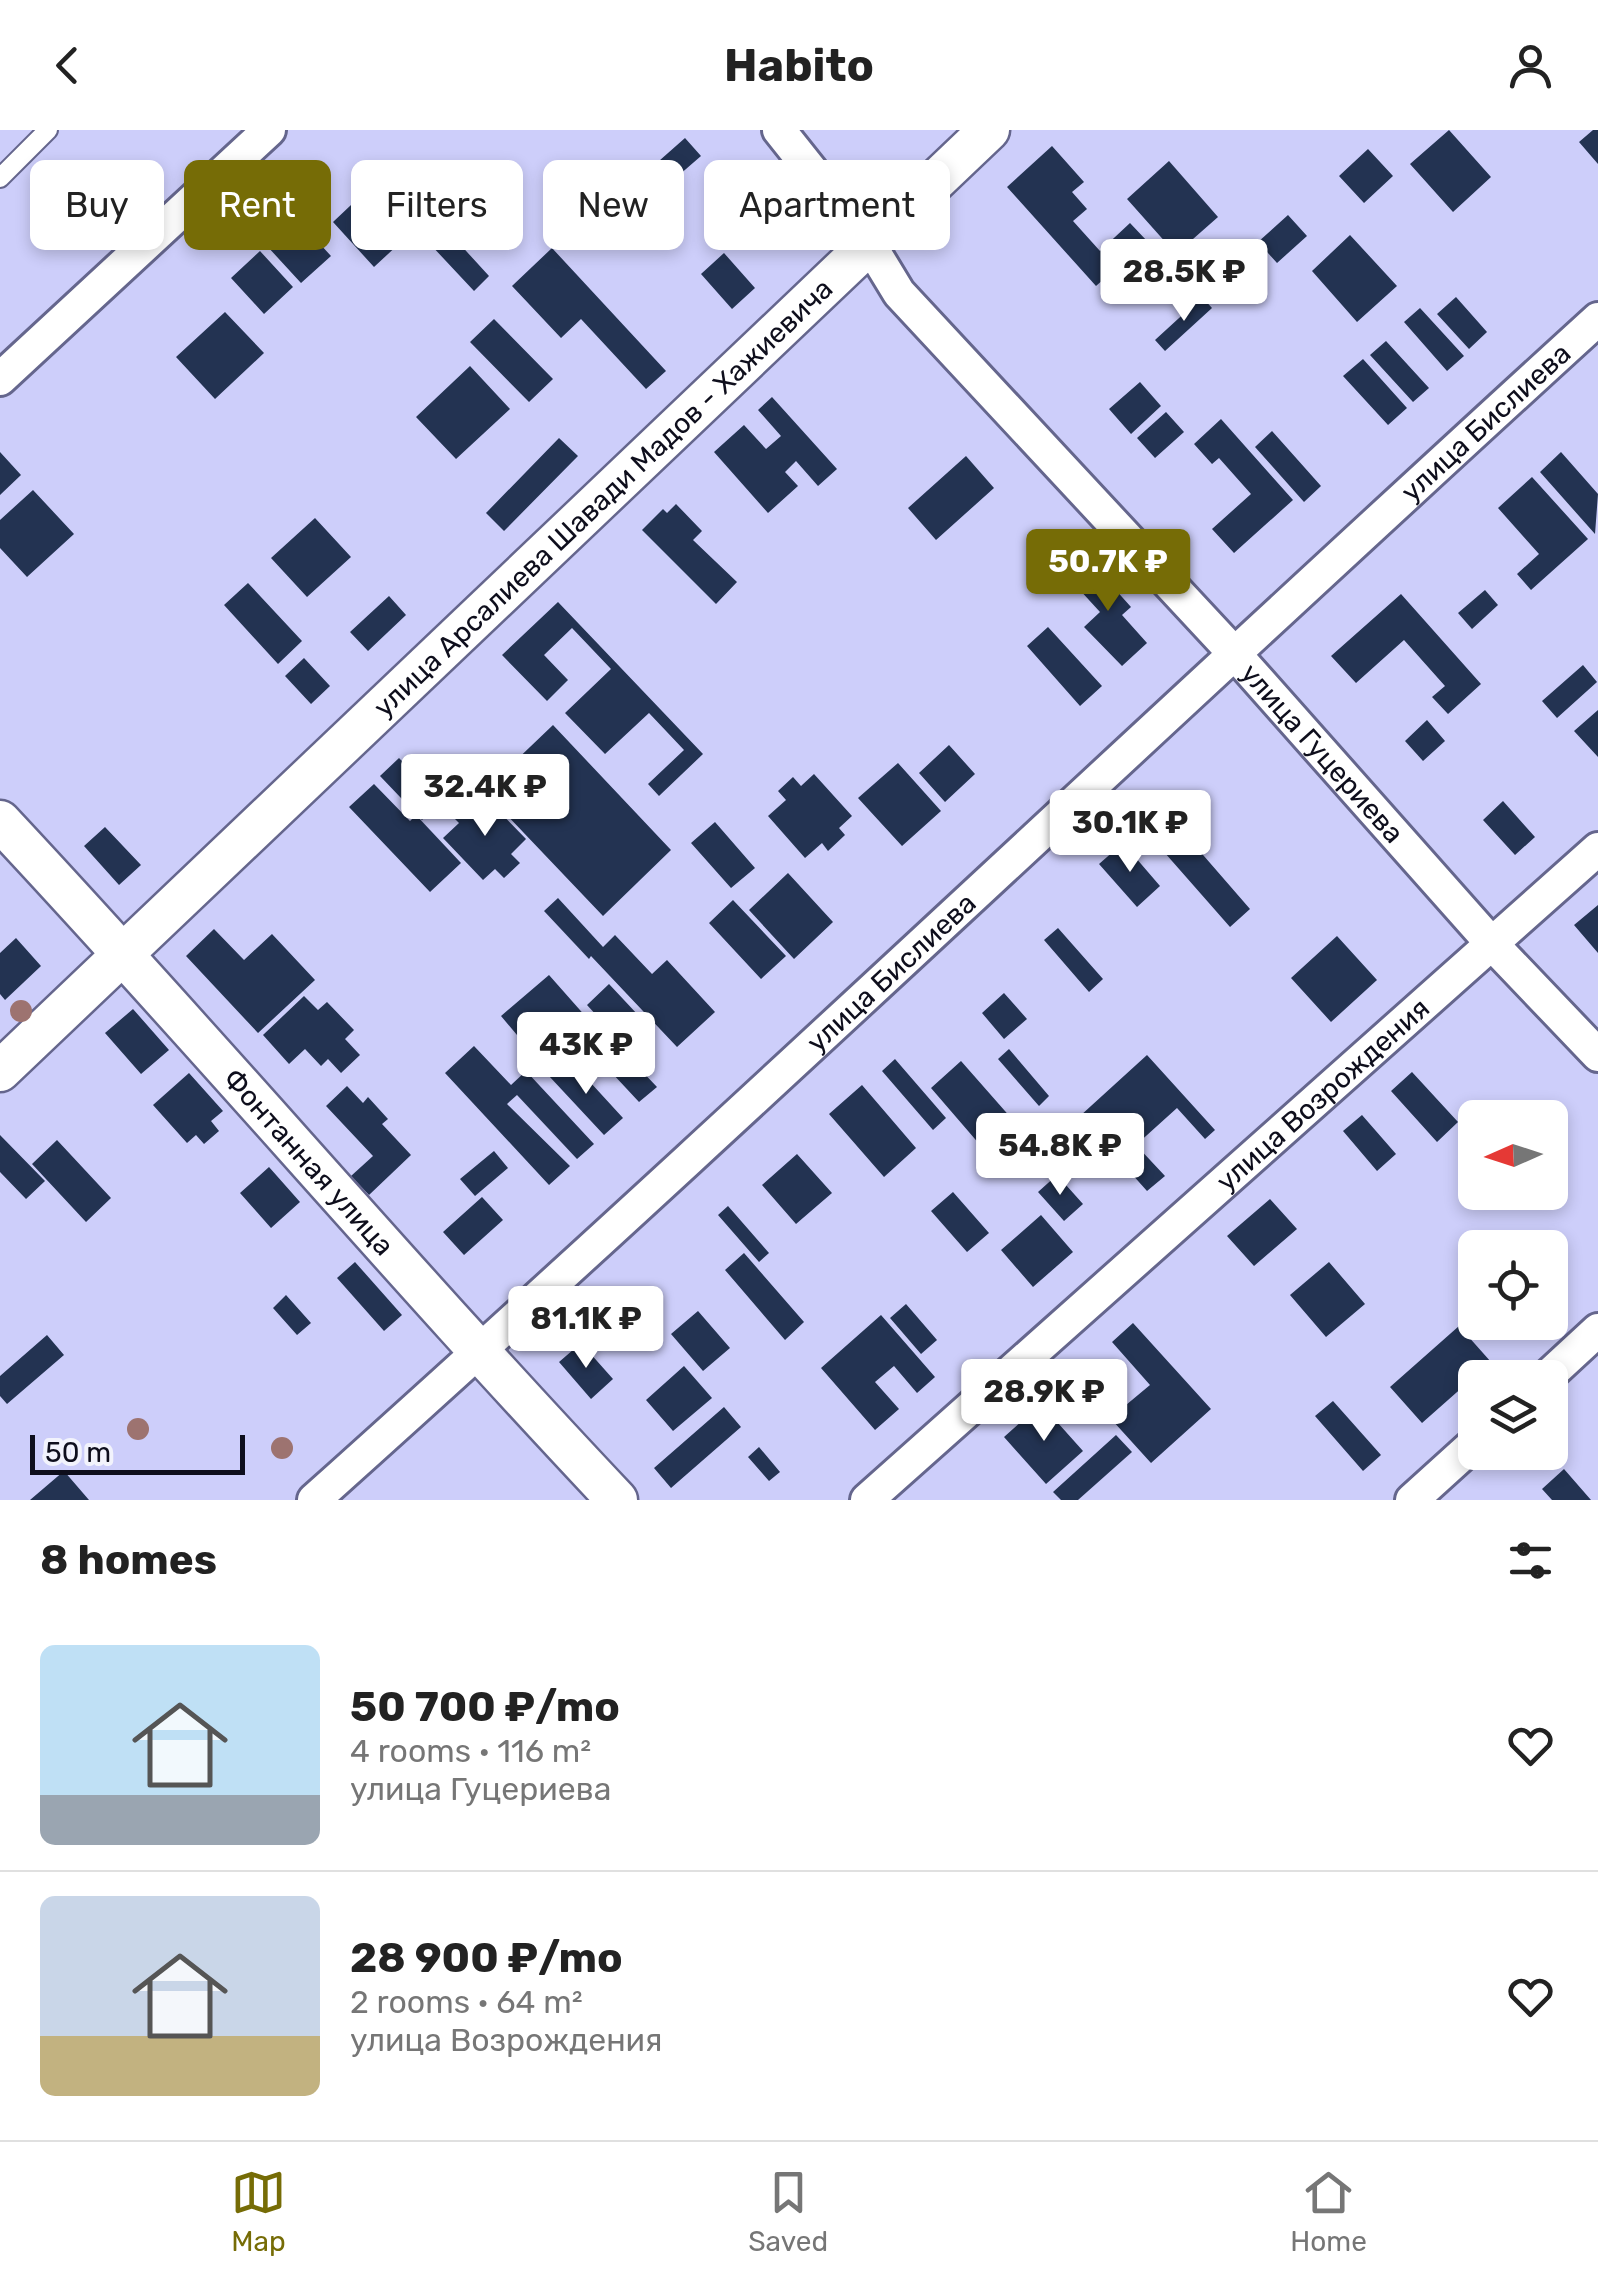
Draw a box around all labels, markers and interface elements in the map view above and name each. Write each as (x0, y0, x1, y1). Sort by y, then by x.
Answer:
icon: back (40, 38, 95, 93)
icon: person (1503, 38, 1558, 93)
text: Habito (724, 39, 874, 92)
chip: Buy (30, 160, 164, 250)
chip: Rent (184, 160, 331, 250)
chip: Filters (351, 160, 523, 250)
chip: New (543, 160, 684, 250)
chip: Apartment (704, 160, 950, 250)
pin: 28.5K ₽ (1092, 239, 1276, 324)
text: 28.5K ₽ (1122, 252, 1246, 290)
street label: улица Арсалиева Шавади Мадов - Хажиевича (367, 272, 839, 724)
street label: улица Бислиева (1394, 337, 1577, 508)
pin: 50.7K ₽ (1016, 529, 1200, 614)
text: 50.7K ₽ (1048, 542, 1168, 580)
street label: улица Гуцериева (1234, 657, 1410, 850)
pin: 32.4K ₽ (393, 754, 577, 839)
text: 32.4K ₽ (423, 767, 547, 805)
pin: 30.1K ₽ (1038, 790, 1222, 875)
text: 30.1K ₽ (1072, 803, 1188, 841)
street label: улица Бислиева (800, 886, 983, 1059)
street label: улица Возрождения (1210, 991, 1436, 1198)
pin: 43K ₽ (516, 1012, 656, 1097)
text: 43K ₽ (539, 1025, 633, 1063)
street label: Фонтанная улица (217, 1062, 401, 1262)
north arrow (1458, 1100, 1568, 1210)
map controls (1458, 1100, 1568, 1470)
pin: 54.8K ₽ (968, 1113, 1152, 1198)
text: 54.8K ₽ (998, 1126, 1122, 1164)
button: locate (1458, 1230, 1568, 1340)
pin: 81.1K ₽ (494, 1286, 678, 1371)
text: 81.1K ₽ (530, 1299, 642, 1337)
pin: 28.9K ₽ (952, 1359, 1136, 1444)
button: layers (1458, 1360, 1568, 1470)
text: 28.9K ₽ (983, 1372, 1105, 1410)
scale bar (30, 1430, 245, 1474)
text: 50 m (45, 1436, 111, 1469)
icon: filters (1503, 1533, 1558, 1588)
text: 8 homes (40, 1535, 217, 1585)
text: 50 700 ₽/mo (350, 1682, 620, 1732)
icon: home (120, 1685, 240, 1805)
icon: heart (1503, 1718, 1558, 1773)
text: 4 rooms · 116 m² (350, 1732, 591, 1770)
text: улица Гуцериева (350, 1770, 611, 1808)
text: 28 900 ₽/mo (350, 1933, 623, 1983)
icon: home (120, 1936, 240, 2056)
icon: heart (1503, 1969, 1558, 2024)
text: 2 rooms · 64 m² (350, 1983, 583, 2021)
text: улица Возрождения (350, 2021, 663, 2059)
tab: Map (231, 2165, 286, 2258)
tab: Saved (748, 2165, 828, 2258)
tab: Home (1290, 2165, 1367, 2258)

